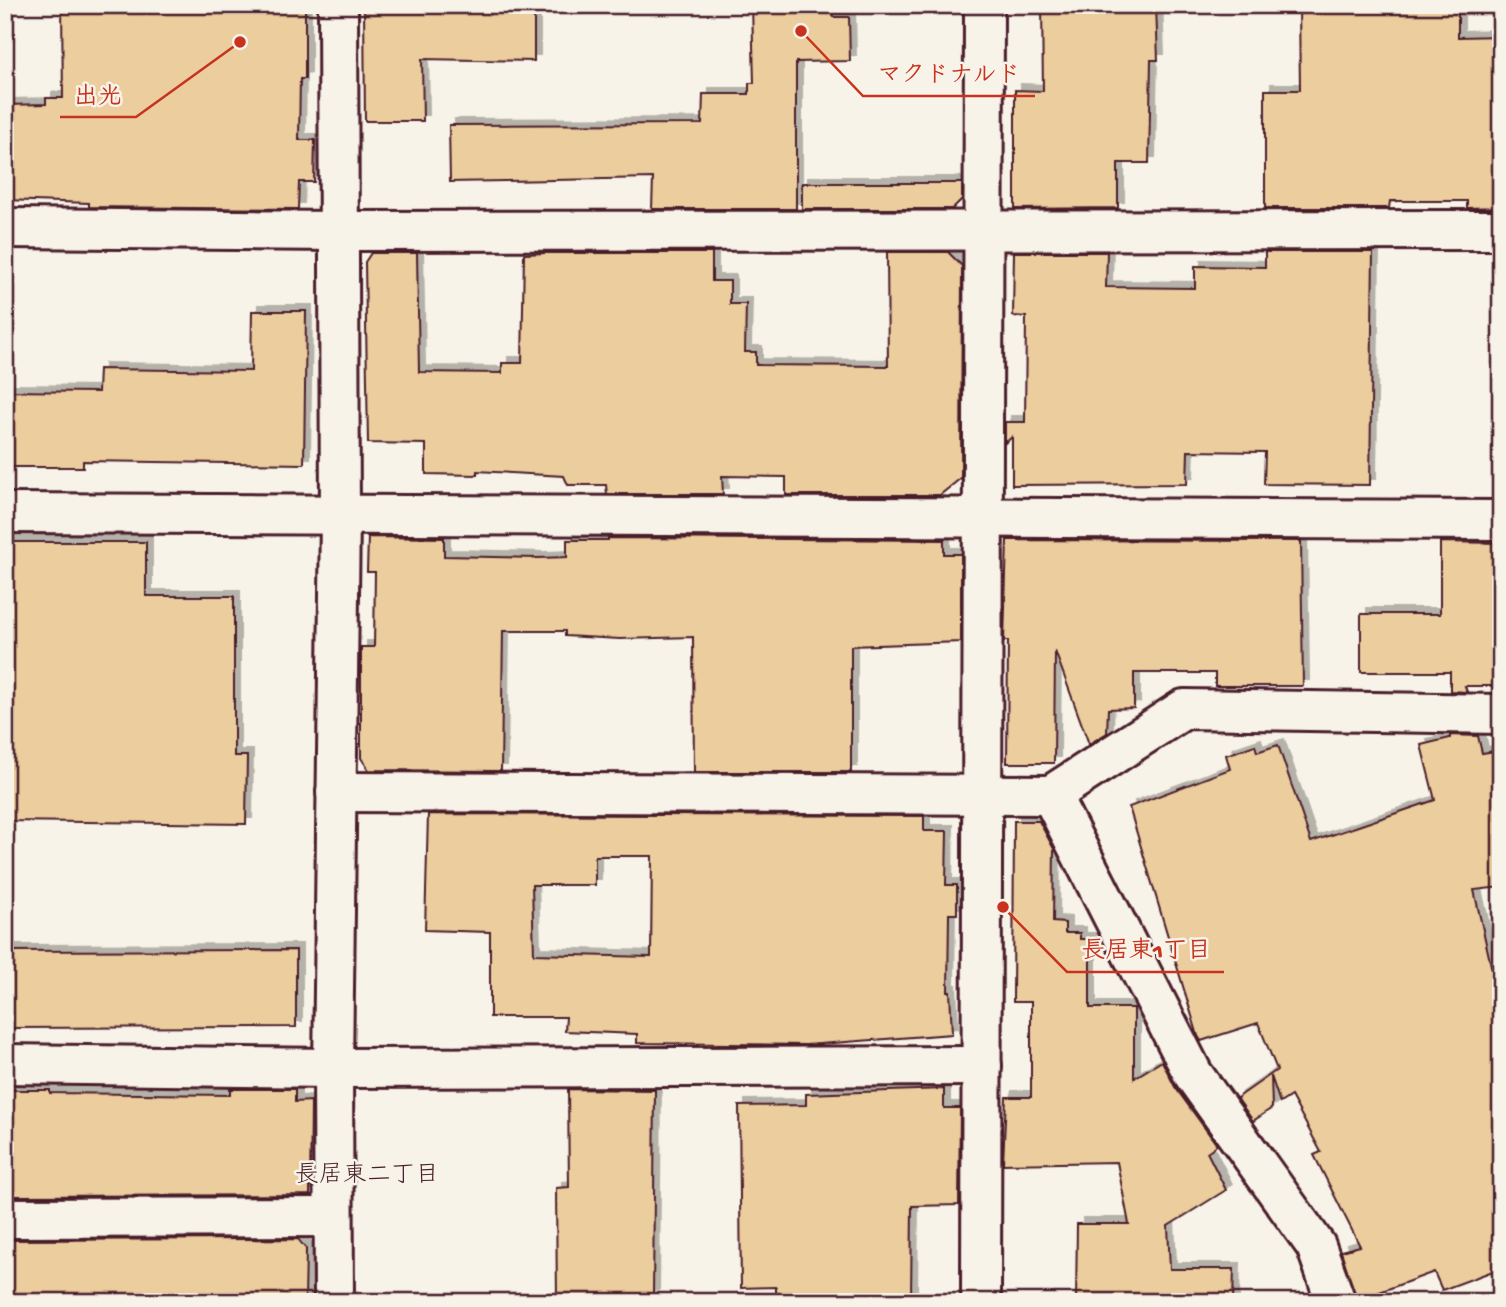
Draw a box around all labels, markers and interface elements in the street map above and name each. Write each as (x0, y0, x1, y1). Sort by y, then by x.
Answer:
callout: マクドナルド (863, 51, 1035, 96)
text: マクドナルド (877, 62, 1021, 91)
callout: 出光 (60, 72, 136, 117)
text: 出光 (74, 83, 122, 113)
callout: 長居東1丁目 (1067, 927, 1224, 972)
text: 長居東1丁目 (1081, 937, 1211, 967)
district label: 長居東二丁目 (295, 1161, 439, 1191)

